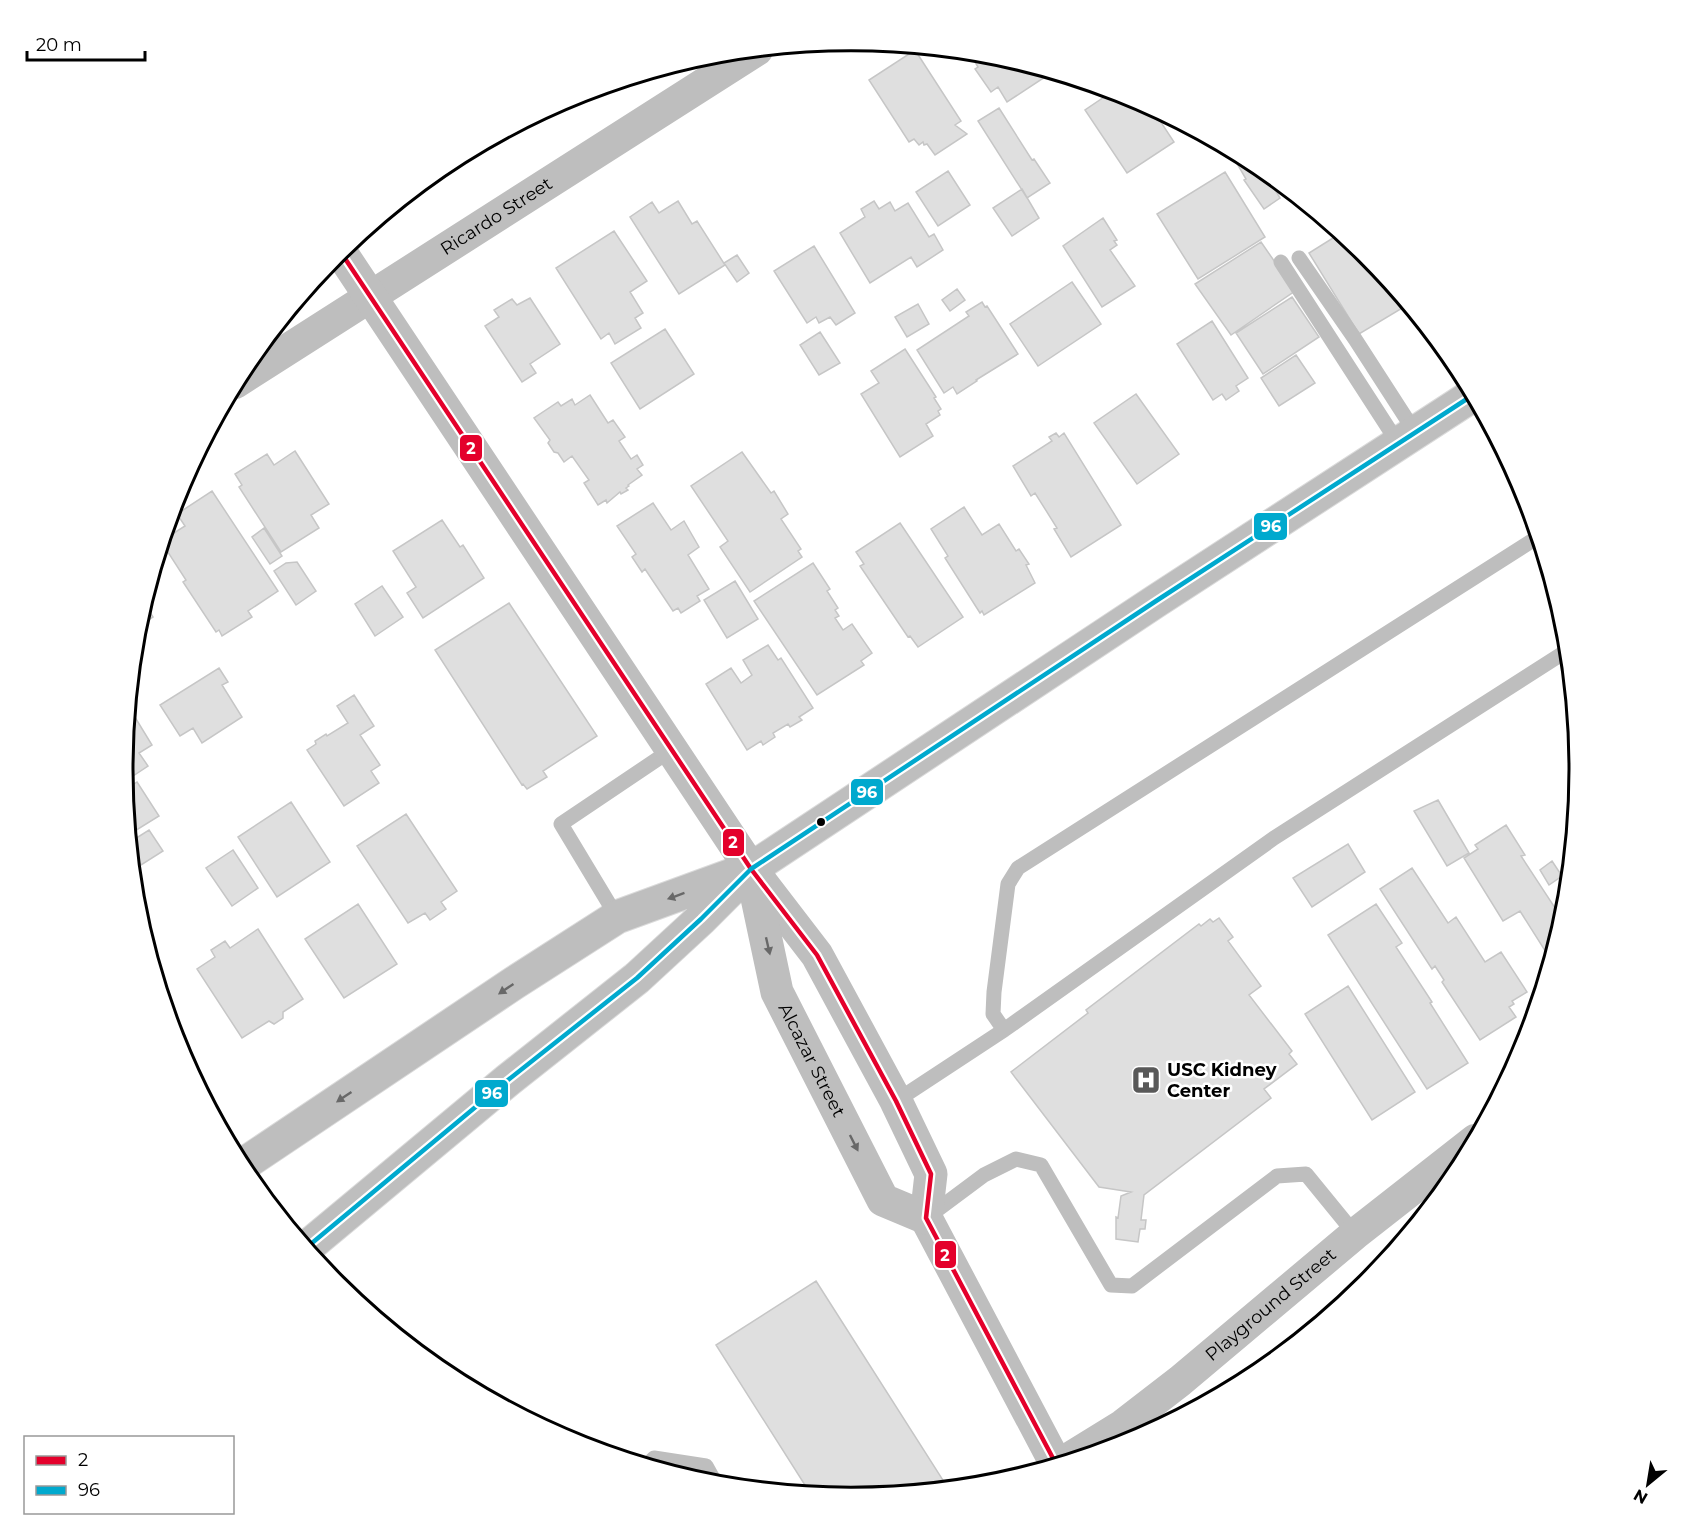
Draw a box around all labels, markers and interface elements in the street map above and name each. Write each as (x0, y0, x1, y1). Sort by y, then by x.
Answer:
scale bar (27, 24, 146, 62)
text: 20 m (36, 34, 82, 56)
street label: Ricardo Street (436, 172, 556, 260)
line badge: 2 (459, 434, 483, 462)
text: 2 (466, 439, 476, 458)
line badge: 96 (1253, 512, 1288, 541)
text: 96 (1261, 517, 1281, 536)
line badge: 96 (850, 778, 884, 806)
text: 96 (857, 783, 877, 802)
unlabelled marker (815, 816, 827, 828)
line badge: 2 (722, 828, 745, 857)
text: 2 (728, 833, 738, 852)
one-way arrow (667, 891, 685, 901)
one-way arrow (764, 937, 774, 955)
one-way arrow (497, 983, 514, 994)
street label: Alcazar Street (774, 1000, 850, 1121)
place label: USC Kidney Center (1167, 1059, 1277, 1102)
hospital icon: USC Kidney Center (1130, 1064, 1162, 1096)
line badge: 96 (474, 1079, 509, 1108)
text: 96 (482, 1084, 502, 1103)
one-way arrow (336, 1091, 352, 1103)
one-way arrow (849, 1135, 859, 1152)
line badge: 2 (934, 1240, 957, 1269)
street label: Playground Street (1201, 1244, 1341, 1366)
text: 2 (940, 1246, 950, 1265)
legend (24, 1436, 234, 1514)
text: 2 (78, 1449, 88, 1471)
north arrow (1618, 1454, 1678, 1514)
text: 96 (78, 1479, 100, 1501)
text: N (1630, 1485, 1651, 1508)

